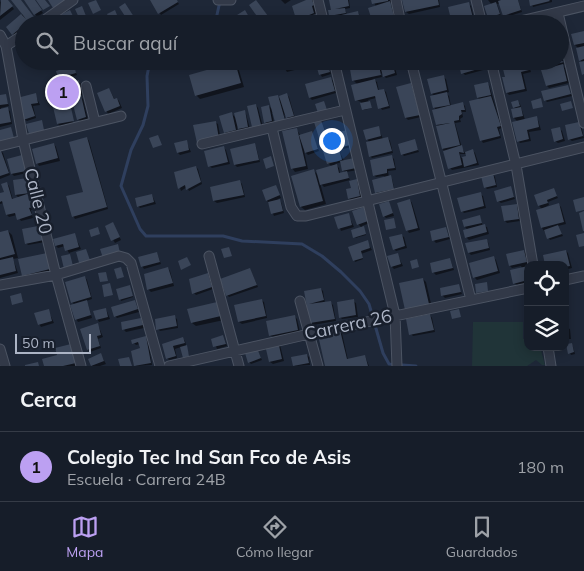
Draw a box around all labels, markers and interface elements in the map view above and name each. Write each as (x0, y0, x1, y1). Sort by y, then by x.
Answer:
search box (15, 15, 569, 70)
icon: search (33, 29, 61, 57)
text: Buscar aquí (73, 31, 177, 55)
pin: 1 (47, 73, 79, 111)
your location (319, 128, 345, 154)
street label: Calle 20 (19, 165, 58, 236)
map controls (524, 261, 569, 351)
button: locate (524, 261, 569, 306)
street label: Carrera 26 (302, 304, 394, 345)
button: layers (524, 306, 569, 351)
scale bar (15, 331, 91, 354)
text: 50 m (22, 334, 55, 352)
text: Cerca (20, 386, 77, 412)
text: Colegio Tec Ind San Fco de Asis (67, 445, 351, 469)
text: 1 (31, 457, 41, 477)
text: 180 m (517, 457, 564, 477)
text: Escuela · Carrera 24B (67, 469, 226, 489)
tab: Mapa (66, 513, 104, 561)
tab: Cómo llegar (236, 513, 313, 561)
tab: Guardados (446, 513, 518, 561)

